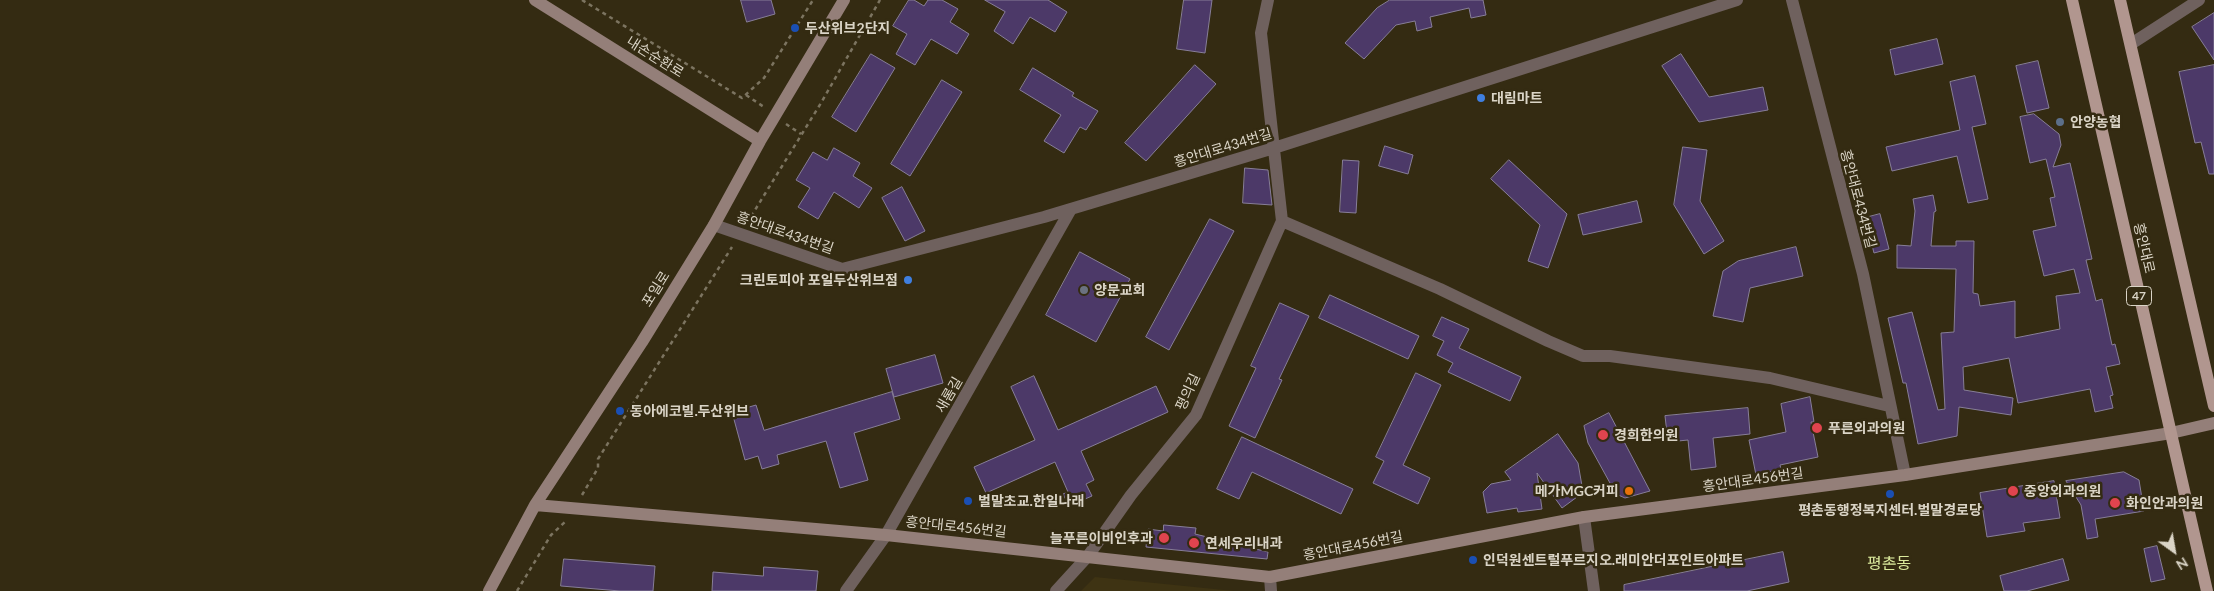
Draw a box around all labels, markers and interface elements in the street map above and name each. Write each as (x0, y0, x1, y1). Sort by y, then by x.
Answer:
place label: 두산위브2단지 (805, 20, 890, 36)
marker: 두산위브2단지 (789, 22, 801, 34)
street label: 내손순환로 (623, 33, 687, 81)
place label: 대림마트 (1491, 90, 1543, 106)
marker: 대림마트 (1475, 92, 1487, 104)
place label: 안양농협 (2070, 114, 2122, 130)
marker: 안양농협 (2054, 116, 2066, 128)
street label: 흥안대로434번길 (1172, 125, 1274, 171)
street label: 흥안대로434번길 (1837, 148, 1879, 250)
street label: 흥안대로434번길 (734, 209, 836, 257)
street label: 흥안대로 (2130, 221, 2158, 275)
street label: 포일로 (639, 268, 673, 310)
place label: 크린토피아 포일두산위브점 (740, 272, 898, 288)
marker: 크린토피아 포일두산위브점 (902, 274, 914, 286)
place label: 양문교회 (1094, 282, 1146, 298)
marker: 양문교회 (1078, 284, 1090, 296)
road number: 47 (2126, 286, 2152, 306)
street label: 평의길 (1172, 371, 1204, 413)
street label: 새롬길 (932, 374, 966, 416)
place label: 동아에코빌.두산위브 (630, 403, 749, 419)
marker: 동아에코빌.두산위브 (614, 405, 626, 417)
place label: 푸른외과의원 (1828, 420, 1905, 436)
marker: 푸른외과의원 (1810, 421, 1824, 435)
place label: 경희한의원 (1614, 427, 1678, 443)
marker: 경희한의원 (1596, 428, 1610, 442)
street label: 흥안대로456번길 (1702, 465, 1804, 495)
place label: 메가MGC커피 (1535, 483, 1619, 499)
place label: 중앙외과의원 (2024, 483, 2101, 499)
marker: 중앙외과의원 (2006, 484, 2020, 498)
marker: 메가MGC커피 (1623, 485, 1635, 497)
marker: 평촌동행정복지센터.벌말경로당 (1884, 488, 1896, 500)
place label: 벌말초교.한일나래 (978, 493, 1084, 509)
marker: 벌말초교.한일나래 (962, 495, 974, 507)
place label: 화인안과의원 (2126, 495, 2203, 511)
marker: 화인안과의원 (2108, 496, 2122, 510)
place label: 평촌동행정복지센터.벌말경로당 (1798, 502, 1982, 518)
street label: 흥안대로456번길 (905, 513, 1007, 541)
north arrow (2149, 526, 2199, 576)
street label: 흥안대로456번길 (1302, 528, 1404, 564)
place label: 늘푸른이비인후과 (1050, 530, 1153, 546)
marker: 늘푸른이비인후과 (1157, 531, 1171, 545)
place label: 연세우리내과 (1205, 535, 1282, 551)
marker: 연세우리내과 (1187, 536, 1201, 550)
place label: 인덕원센트럴푸르지오.래미안더포인트아파트 (1483, 552, 1744, 568)
marker: 인덕원센트럴푸르지오.래미안더포인트아파트 (1467, 554, 1479, 566)
district label: 평촌동 (1867, 554, 1911, 574)
text: N (2173, 554, 2191, 574)

